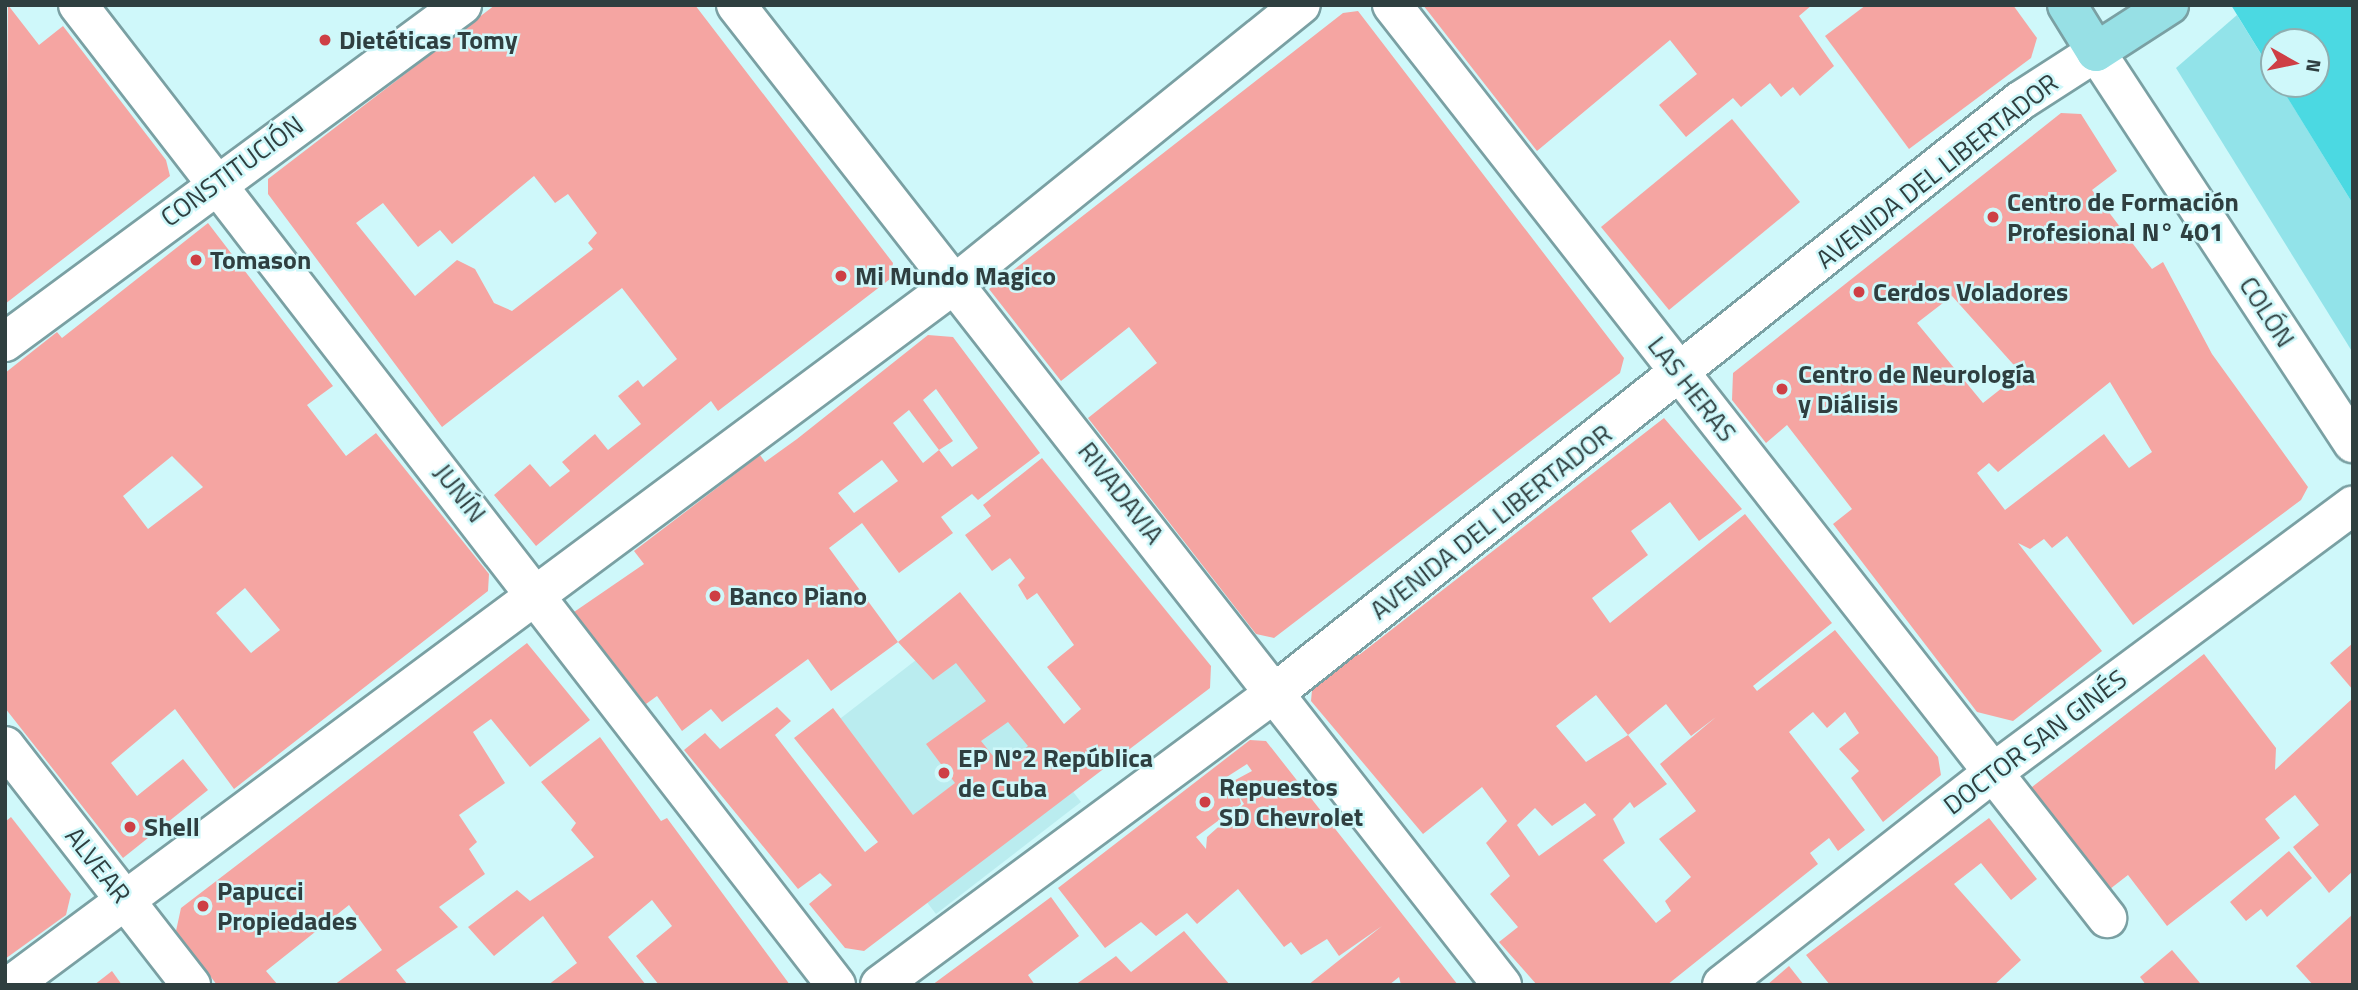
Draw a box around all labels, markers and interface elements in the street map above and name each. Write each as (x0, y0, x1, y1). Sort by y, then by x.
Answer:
place label: Dietéticas Tomy (339, 24, 518, 56)
north arrow (2260, 28, 2330, 98)
marker: Dietéticas Tomy (317, 32, 333, 48)
text: N (2299, 57, 2330, 75)
street label: AVENIDA DEL LIBERTADOR (1810, 67, 2064, 275)
street label: CONSTITUCIÓN (155, 109, 309, 233)
place label: Centro de Formación Profesional N° 401 (2007, 186, 2239, 248)
marker: Centro de Formación Profesional N° 401 (1985, 209, 2001, 225)
place label: Tomason (210, 244, 311, 276)
marker: Tomason (188, 252, 204, 268)
place label: Mi Mundo Magico (855, 260, 1056, 292)
marker: Mi Mundo Magico (833, 268, 849, 284)
street label: COLÓN (2233, 271, 2301, 353)
place label: Cerdos Voladores (1873, 276, 2068, 308)
marker: Cerdos Voladores (1851, 284, 1867, 300)
street label: LAS HERAS (1641, 330, 1743, 448)
place label: Centro de Neurología y Diálisis (1798, 358, 2035, 420)
marker: Centro de Neurología y Diálisis (1772, 379, 1792, 399)
street label: AVENIDA DEL LIBERTADOR (1364, 418, 1618, 626)
street label: RIVADAVIA (1072, 436, 1170, 550)
street label: JUNÍN (427, 457, 493, 529)
place label: Banco Piano (729, 580, 867, 612)
marker: Banco Piano (707, 588, 723, 604)
street label: DOCTOR SAN GINÉS (1937, 663, 2133, 821)
place label: EP Nº2 República de Cuba (958, 742, 1153, 804)
marker: EP Nº2 República de Cuba (936, 765, 952, 781)
place label: Repuestos SD Chevrolet (1219, 771, 1363, 832)
marker: Repuestos SD Chevrolet (1197, 794, 1213, 810)
place label: Shell (144, 811, 200, 843)
marker: Shell (122, 819, 138, 835)
street label: ALVEAR (59, 821, 137, 909)
place label: Papucci Propiedades (217, 875, 357, 936)
marker: Papucci Propiedades (195, 898, 211, 914)

